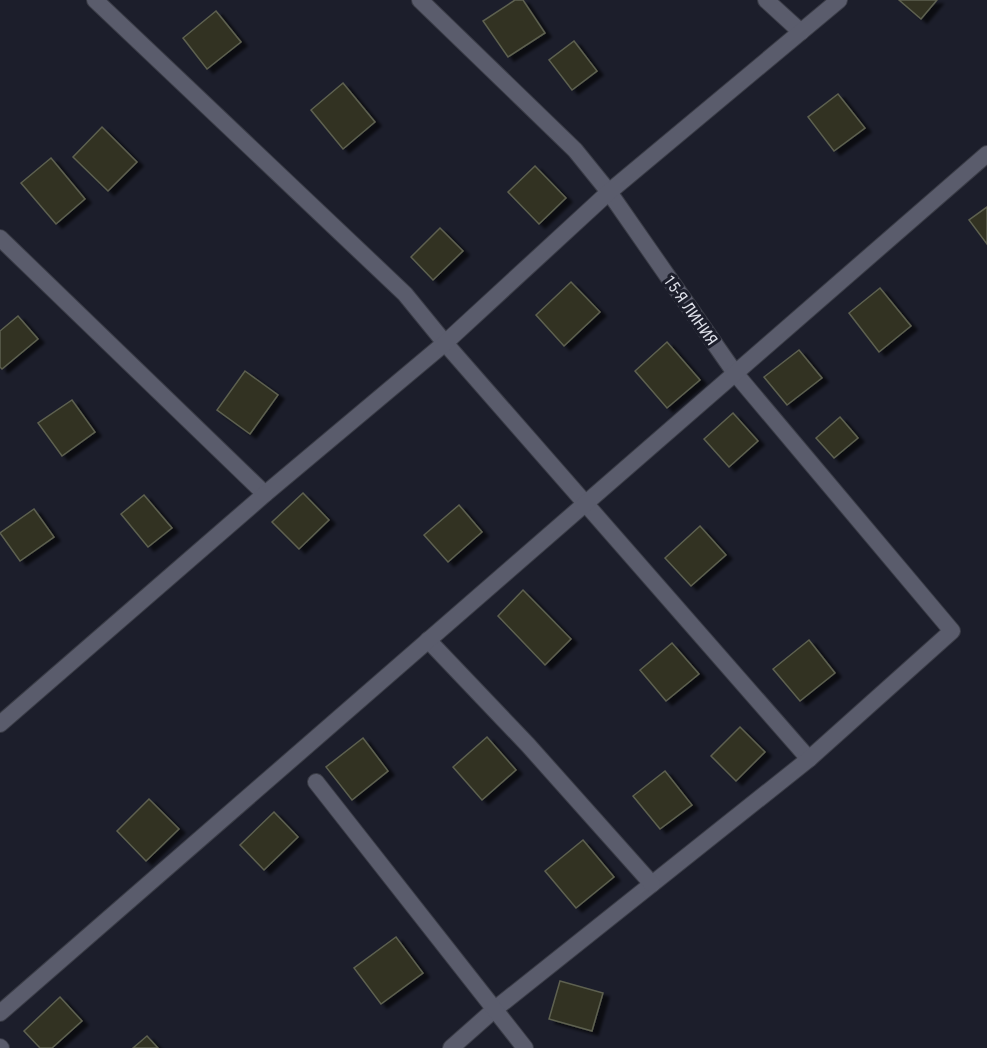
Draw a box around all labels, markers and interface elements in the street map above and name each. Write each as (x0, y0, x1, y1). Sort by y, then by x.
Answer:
street label: 15-Я ЛИНИЯ (660, 272, 722, 349)

